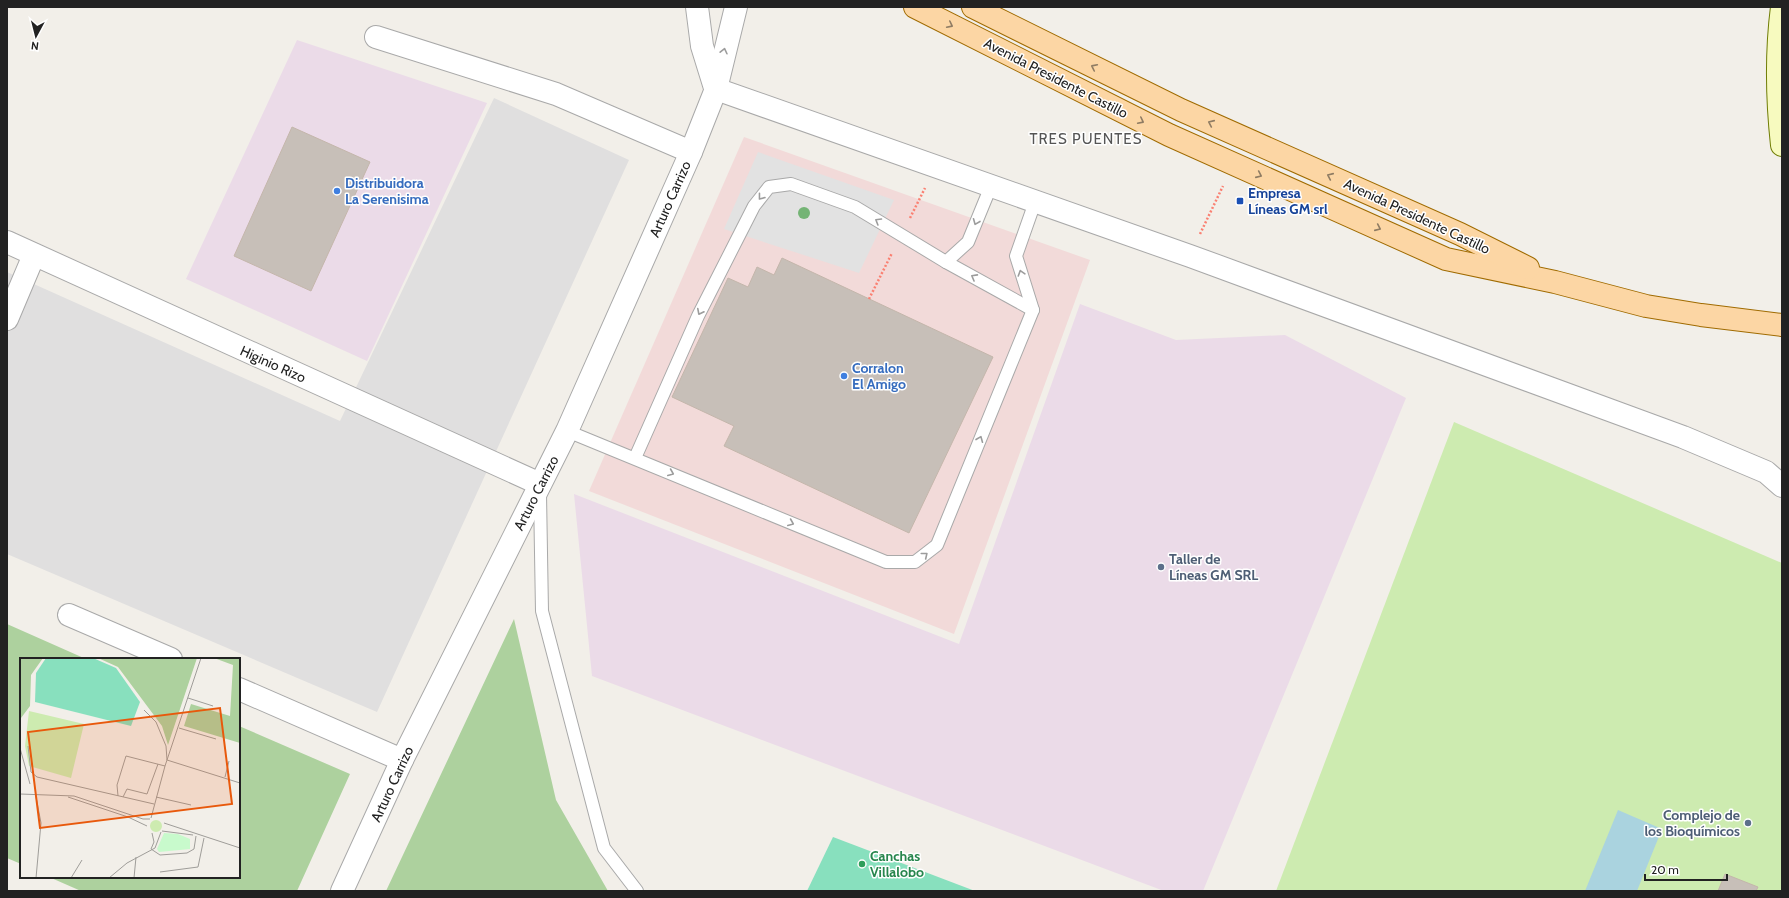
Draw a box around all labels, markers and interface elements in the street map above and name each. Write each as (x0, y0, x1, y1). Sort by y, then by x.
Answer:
north arrow (16, 16, 56, 56)
one-way arrow (945, 20, 953, 27)
street label: Avenida Presidente Castillo (981, 34, 1131, 122)
text: N (30, 39, 39, 53)
one-way arrow (720, 48, 728, 54)
one-way arrow (1091, 64, 1099, 72)
one-way arrow (1136, 116, 1144, 124)
one-way arrow (1208, 120, 1216, 128)
district label: TRES PUENTES (1030, 130, 1142, 148)
street label: Arturo Carrizo (645, 158, 695, 240)
one-way arrow (1255, 171, 1262, 179)
one-way arrow (1327, 173, 1335, 181)
place label: Distribuidora La Serenisima (345, 174, 429, 208)
street label: Avenida Presidente Castillo (1341, 174, 1493, 258)
place label: Empresa Líneas GM srl (1248, 184, 1328, 218)
marker: Distribuidora La Serenisima (332, 186, 342, 196)
one-way arrow (759, 193, 766, 200)
marker: Empresa Líneas GM srl (1235, 196, 1245, 206)
one-way arrow (875, 218, 882, 226)
one-way arrow (973, 219, 981, 226)
one-way arrow (1373, 223, 1381, 231)
one-way arrow (1017, 269, 1026, 276)
one-way arrow (971, 275, 978, 282)
one-way arrow (697, 307, 705, 315)
street label: Higinio Rizo (237, 342, 309, 387)
place label: Corralon El Amigo (852, 359, 906, 393)
marker: Corralon El Amigo (839, 371, 849, 381)
one-way arrow (976, 436, 984, 443)
street label: Arturo Carrizo (509, 452, 563, 533)
one-way arrow (668, 468, 675, 476)
one-way arrow (788, 518, 795, 526)
place label: Taller de Líneas GM SRL (1169, 550, 1258, 584)
one-way arrow (920, 553, 927, 560)
marker: Taller de Líneas GM SRL (1156, 562, 1166, 572)
inset map (20, 658, 240, 878)
street label: Arturo Carrizo (367, 743, 418, 825)
place label: Complejo de los Bioquímicos (1644, 806, 1740, 840)
marker: Complejo de los Bioquímicos (1743, 818, 1753, 828)
place label: Canchas Villalobo (870, 847, 924, 881)
scale bar (1645, 856, 1727, 882)
marker: Canchas Villalobo (857, 859, 867, 869)
text: 20 m (1651, 862, 1679, 877)

